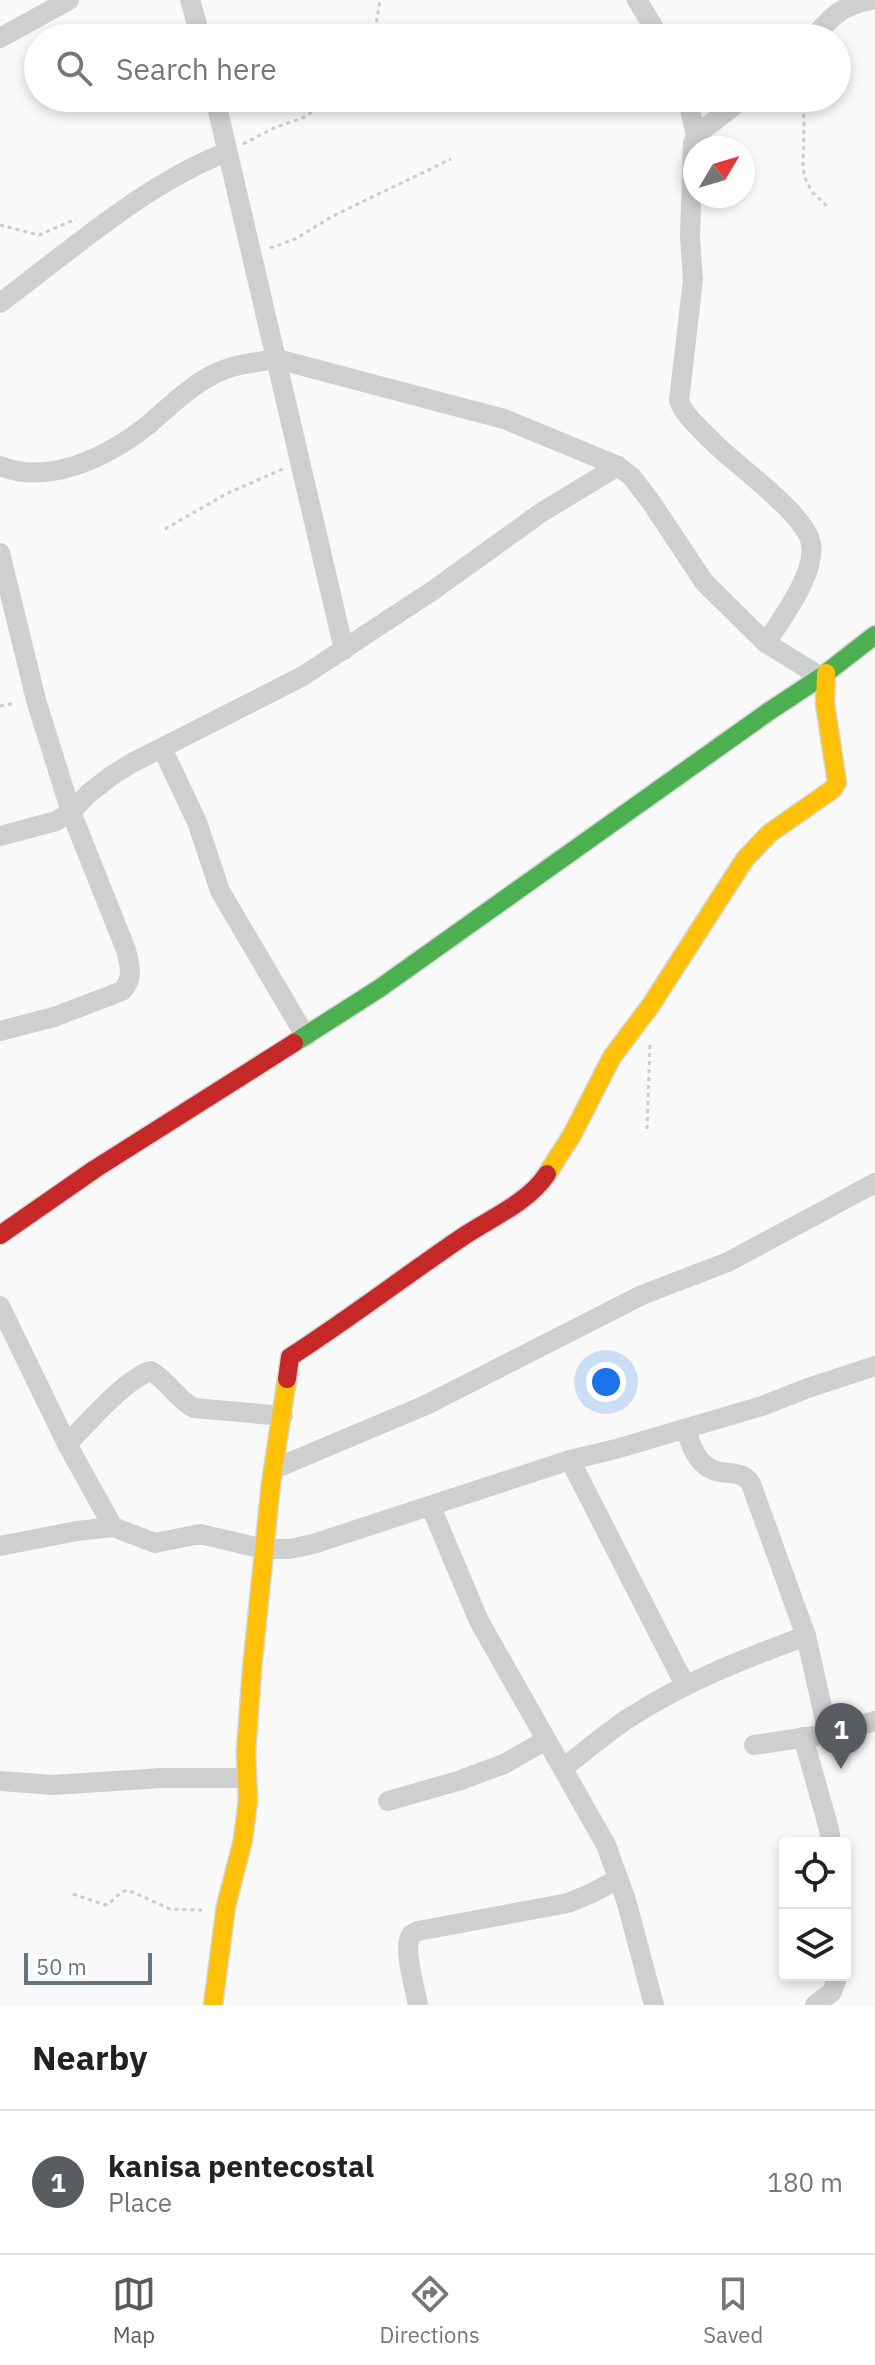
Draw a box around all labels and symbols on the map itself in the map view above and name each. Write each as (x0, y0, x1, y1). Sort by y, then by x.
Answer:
north arrow (683, 136, 755, 208)
your location (586, 1362, 626, 1402)
pin: 1 (815, 1703, 867, 1769)
scale bar (24, 1949, 152, 1985)

